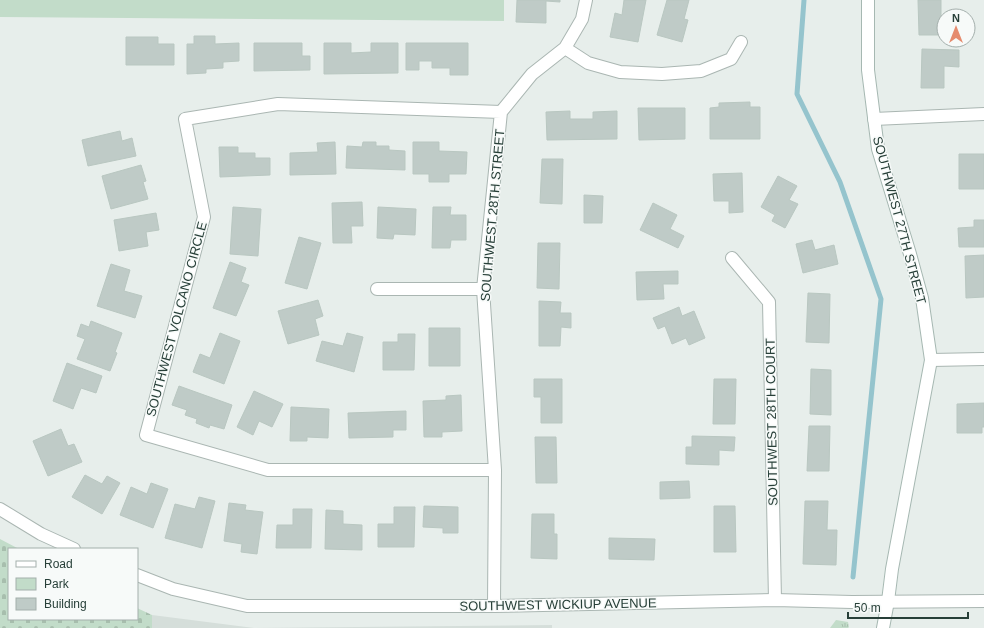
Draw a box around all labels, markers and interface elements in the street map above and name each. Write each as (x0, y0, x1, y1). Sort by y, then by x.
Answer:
north arrow (936, 8, 976, 48)
text: N (952, 12, 960, 24)
street label: SOUTHWEST 28TH STREET (477, 128, 508, 302)
street label: SOUTHWEST 27TH STREET (870, 135, 929, 306)
street label: SOUTHWEST VOLCANO CIRCLE (143, 220, 210, 418)
street label: SOUTHWEST 28TH COURT (763, 338, 780, 506)
legend (8, 548, 138, 620)
text: Road (44, 557, 73, 571)
text: Park (44, 577, 70, 591)
scale bar (848, 594, 968, 620)
street label: SOUTHWEST WICKIUP AVENUE (459, 595, 657, 614)
text: Building (44, 597, 87, 611)
text: 50 m (854, 601, 881, 615)

